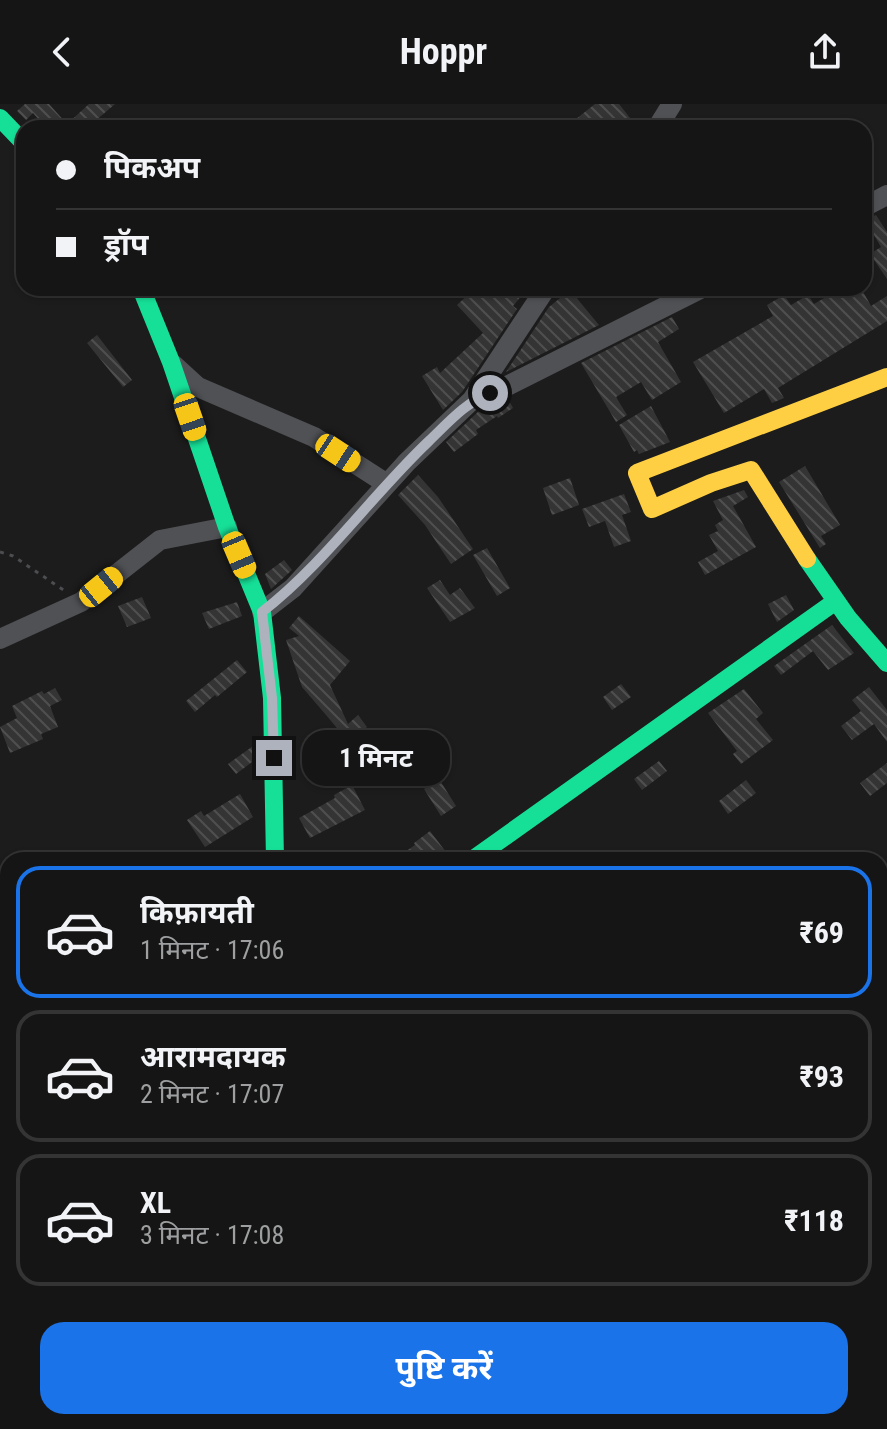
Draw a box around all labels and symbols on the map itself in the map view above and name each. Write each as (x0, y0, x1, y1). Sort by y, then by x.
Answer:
route start (472, 375, 508, 411)
car (171, 390, 209, 444)
car (311, 430, 365, 476)
car (219, 528, 259, 582)
car (75, 563, 127, 611)
callout: 1 मिनट (302, 730, 450, 786)
route end (256, 740, 292, 776)

